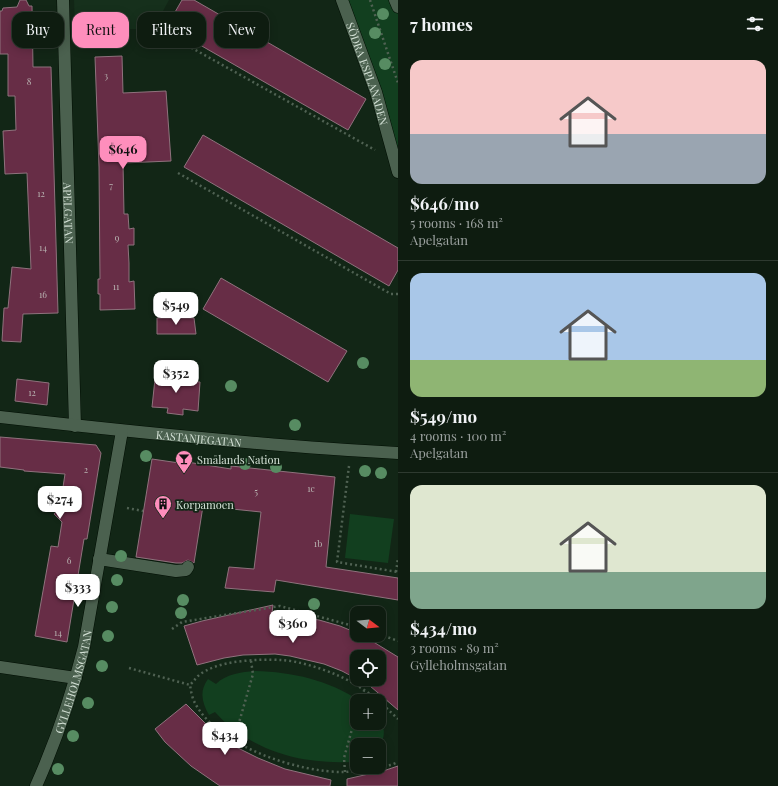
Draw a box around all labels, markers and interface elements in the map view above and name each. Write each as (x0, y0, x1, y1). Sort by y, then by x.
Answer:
chip: Buy (12, 12, 64, 48)
chip: Rent (72, 12, 129, 48)
chip: Filters (137, 12, 206, 48)
chip: New (214, 12, 269, 48)
text: 7 homes (410, 13, 473, 35)
icon: filters (744, 13, 766, 35)
street label: SÖDRA ESPLANADEN (343, 20, 392, 127)
house number: 3 (104, 69, 108, 81)
house number: 8 (27, 75, 32, 87)
icon: home (552, 86, 624, 158)
pin: $646 (99, 136, 147, 170)
text: $646 (109, 140, 137, 157)
house number: 7 (109, 179, 113, 191)
street label: APELGATAN (61, 181, 77, 244)
house number: 12 (37, 187, 45, 199)
text: $646/mo (410, 192, 479, 214)
text: 5 rooms · 168 m² (410, 214, 503, 231)
house number: 9 (115, 231, 120, 243)
text: Apelgatan (410, 231, 468, 248)
house number: 14 (39, 241, 47, 253)
house number: 11 (113, 280, 120, 292)
house number: 16 (39, 288, 47, 300)
pin: $549 (152, 292, 200, 326)
text: $549 (162, 296, 190, 313)
icon: home (552, 299, 624, 371)
pin: $352 (152, 360, 200, 394)
text: $352 (163, 364, 189, 381)
house number: 12 (28, 386, 36, 398)
text: $549/mo (410, 405, 477, 427)
street label: KASTANJEGATAN (155, 426, 243, 449)
text: 4 rooms · 100 m² (410, 427, 506, 444)
text: Apelgatan (410, 444, 468, 461)
bar icon: Smålands Nation (174, 449, 194, 474)
place label: Smålands Nation (197, 452, 281, 467)
house number: 2 (84, 463, 88, 475)
house number: 1c (307, 482, 315, 494)
house number: 5 (254, 485, 258, 497)
pin: $274 (36, 486, 84, 520)
text: $274 (47, 490, 73, 507)
building icon: Korpamoen (153, 494, 173, 519)
place label: Korpamoen (176, 497, 234, 512)
icon: home (552, 511, 624, 583)
house number: 1b (314, 537, 322, 549)
house number: 6 (67, 554, 72, 566)
pin: $333 (54, 574, 102, 608)
text: $333 (65, 578, 91, 595)
north arrow (350, 606, 386, 642)
map controls (350, 606, 386, 774)
pin: $360 (269, 610, 317, 644)
text: $360 (278, 614, 308, 631)
text: $434/mo (410, 617, 477, 639)
house number: 14 (54, 626, 62, 638)
street label: GYLLEHOLMSGATAN (50, 628, 94, 735)
text: 3 rooms · 89 m² (410, 639, 499, 656)
button: locate (350, 650, 386, 686)
text: Gylleholmsgatan (410, 656, 507, 673)
button: + (350, 694, 386, 730)
pin: $434 (201, 722, 249, 756)
text: $434 (211, 726, 239, 743)
button: − (350, 738, 386, 774)

